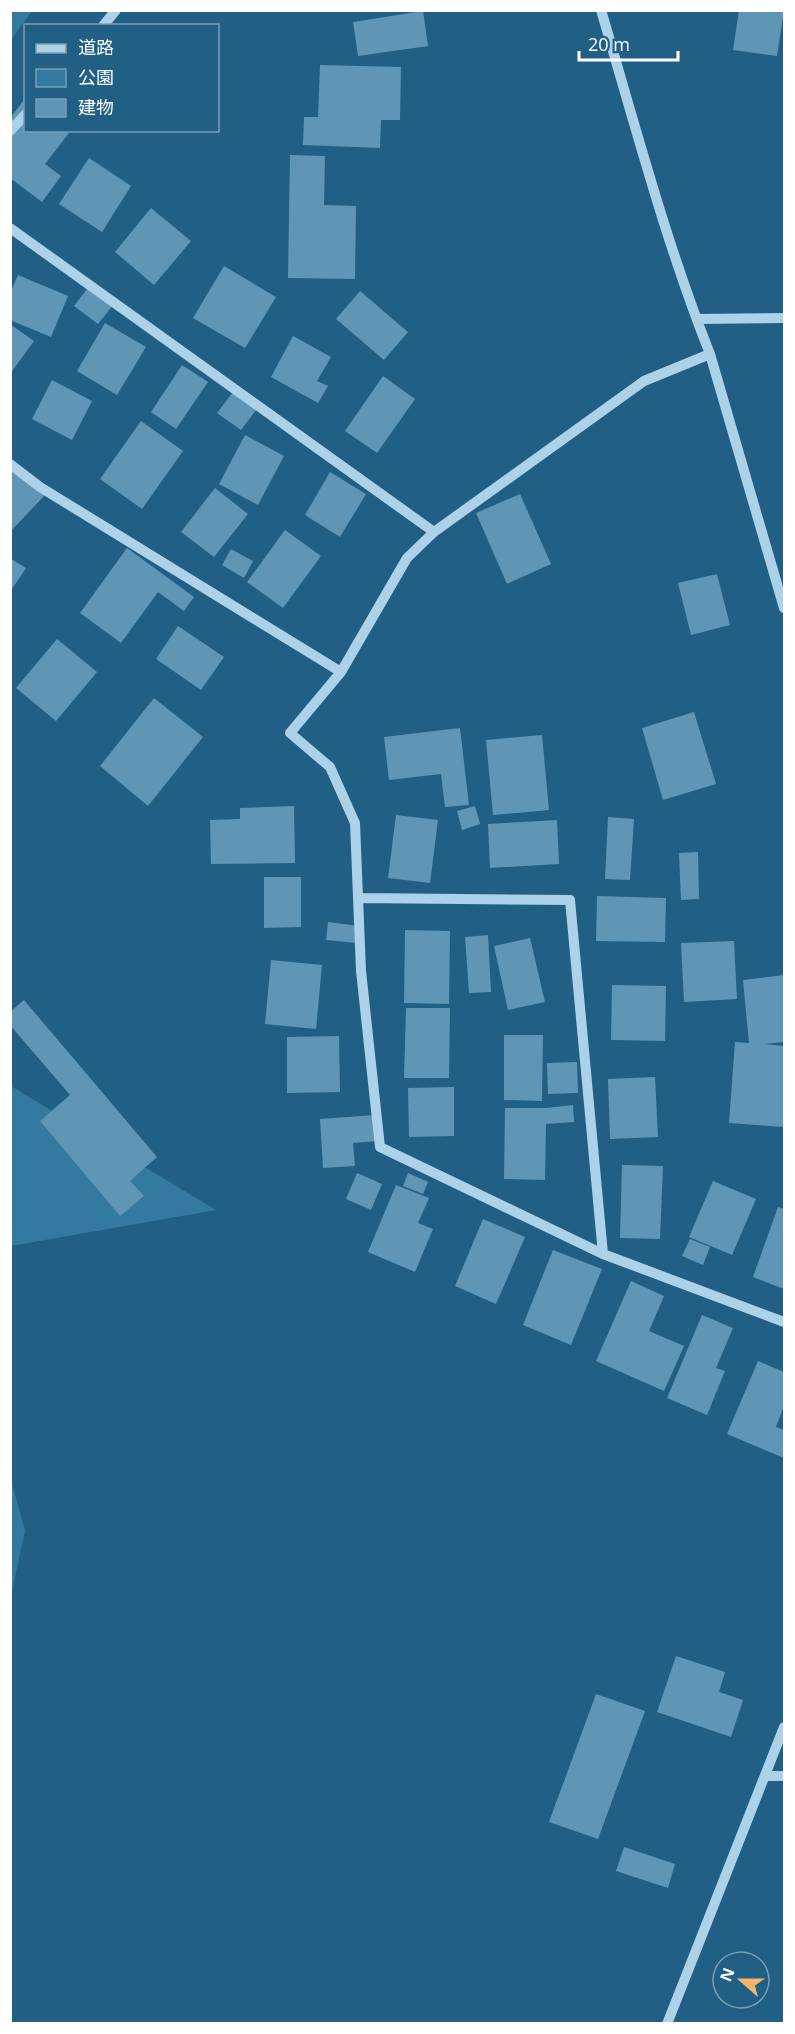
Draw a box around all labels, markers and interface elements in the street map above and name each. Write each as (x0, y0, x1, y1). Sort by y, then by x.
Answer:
legend (24, 24, 219, 132)
scale bar (579, 24, 678, 62)
text: 20 m (588, 32, 630, 56)
text: 道路 (78, 35, 114, 59)
text: 公園 (78, 65, 114, 89)
text: 建物 (78, 95, 114, 119)
north arrow (711, 1950, 771, 2010)
text: N (714, 1965, 740, 1985)

